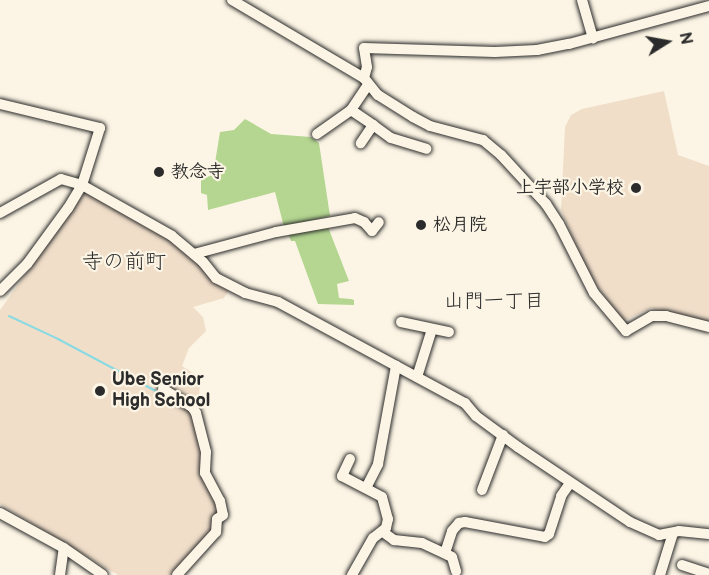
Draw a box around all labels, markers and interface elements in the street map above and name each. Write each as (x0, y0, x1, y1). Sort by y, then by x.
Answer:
north arrow (637, 12, 697, 72)
text: N (675, 31, 696, 46)
place label: 教念寺 (171, 161, 225, 183)
marker: 教念寺 (152, 165, 166, 179)
place label: 上宇部小学校 (516, 177, 624, 199)
marker: 上宇部小学校 (629, 181, 643, 195)
place label: 松月院 (433, 214, 487, 236)
marker: 松月院 (414, 218, 428, 232)
district label: 寺の前町 (82, 249, 166, 275)
district label: 山門一丁目 (444, 289, 544, 313)
place label: Ube Senior High School (112, 370, 210, 412)
marker: Ube Senior High School (93, 384, 107, 398)

